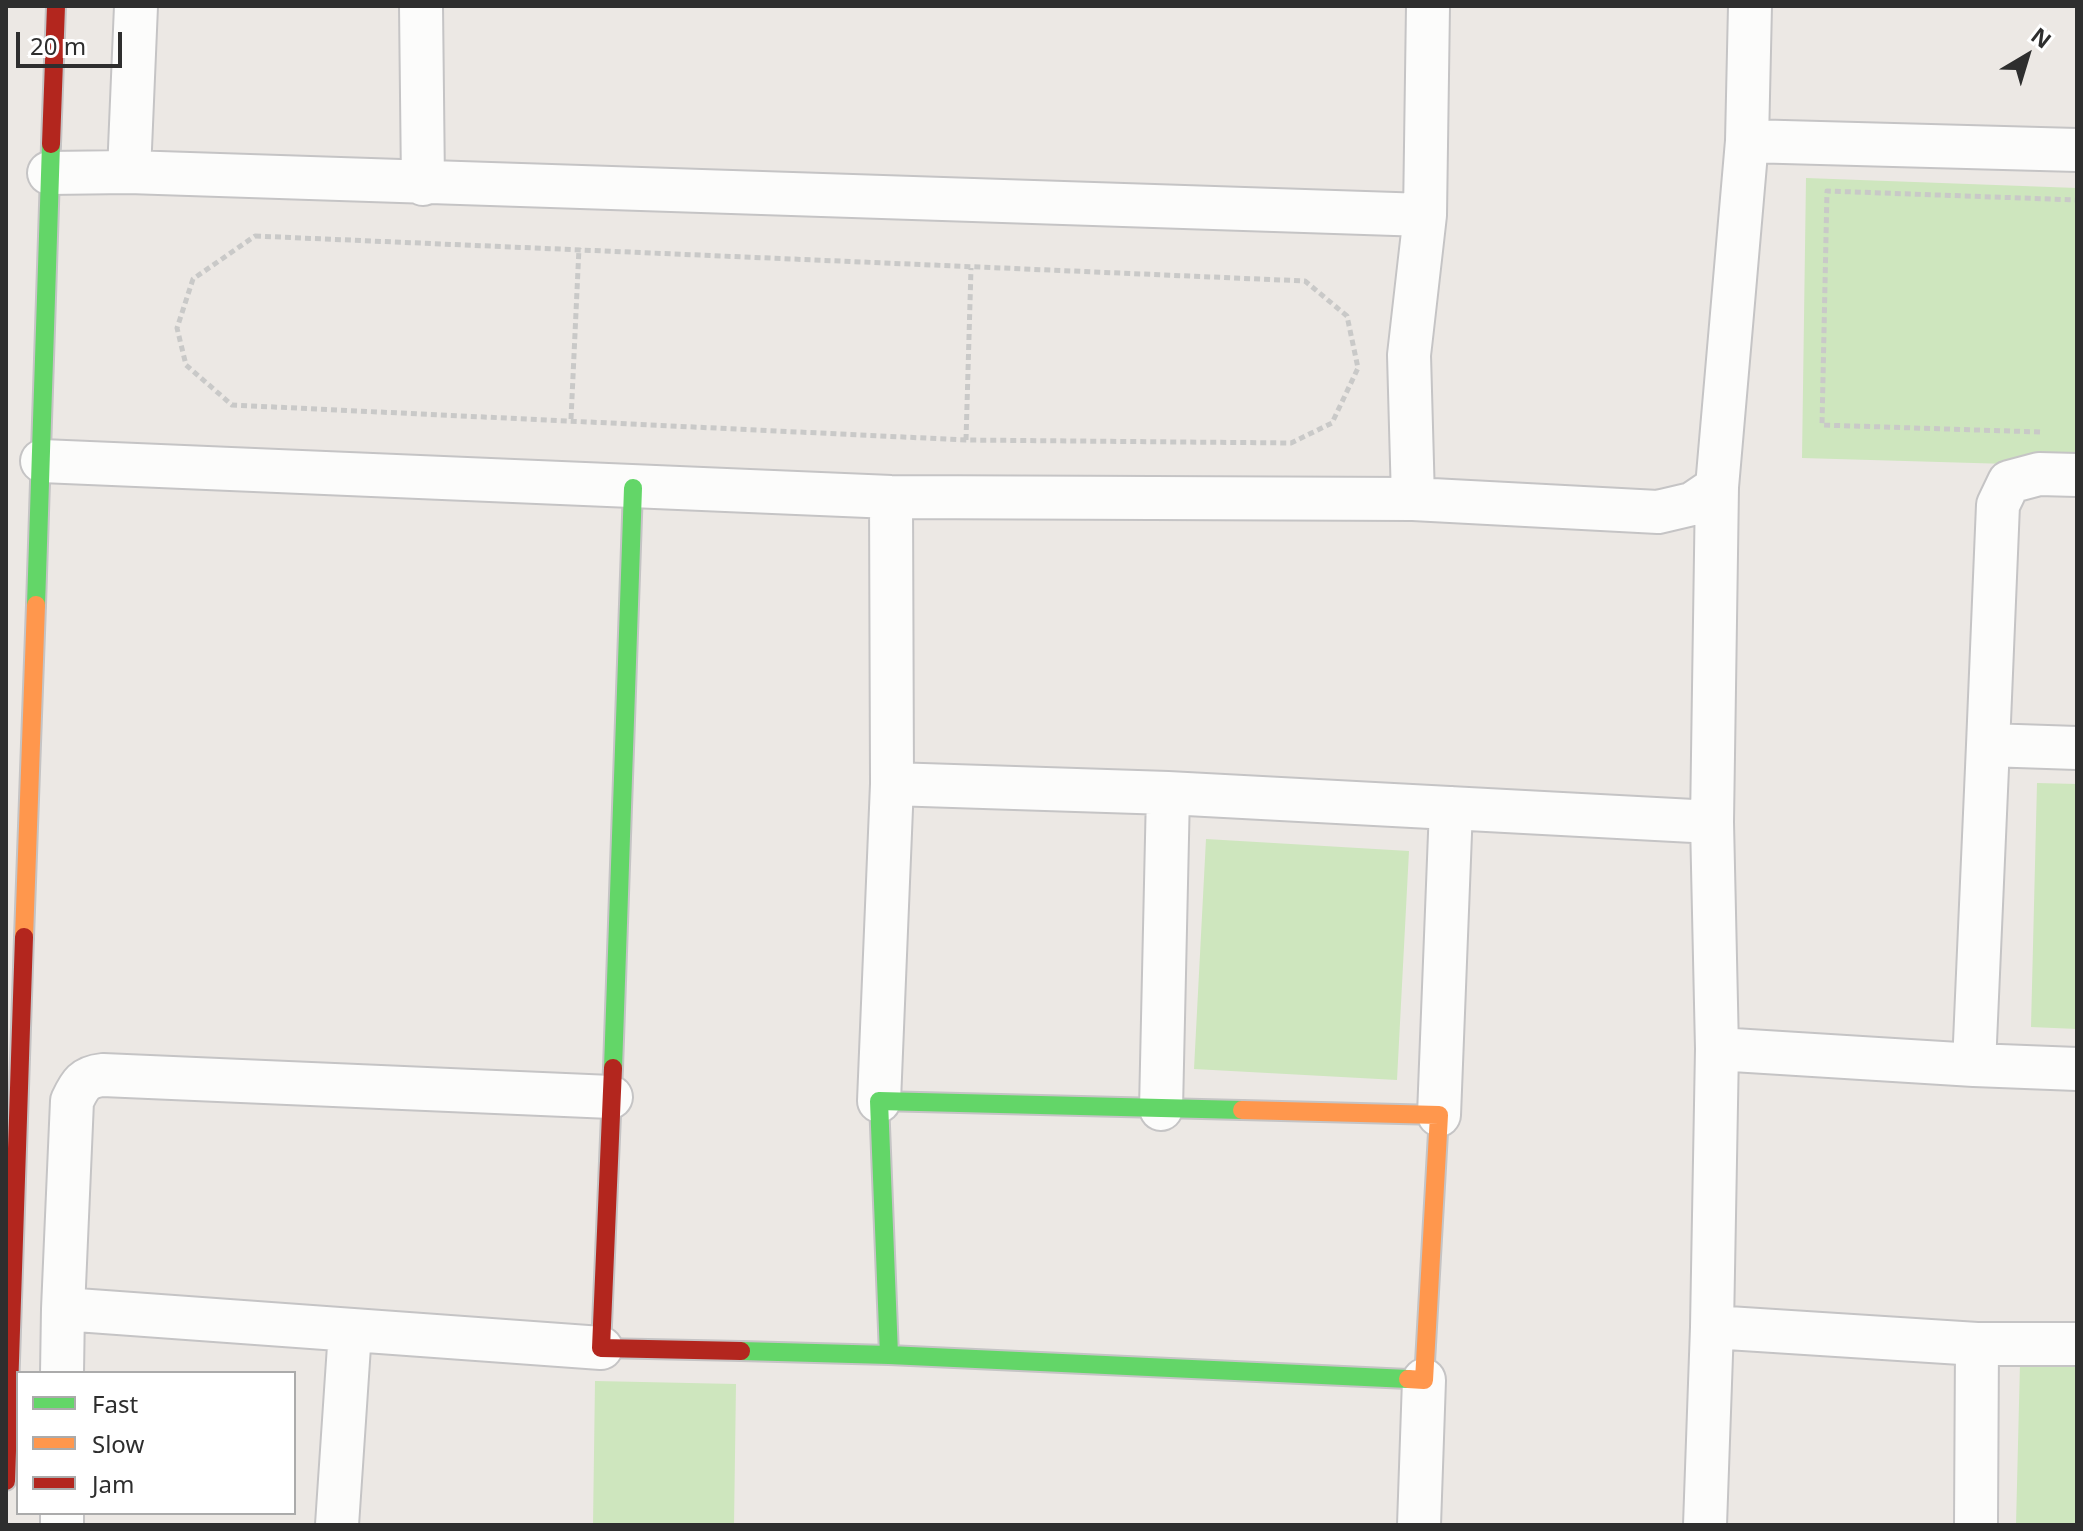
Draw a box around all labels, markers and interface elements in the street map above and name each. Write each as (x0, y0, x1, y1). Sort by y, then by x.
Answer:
scale bar (20, 16, 126, 66)
north arrow (1987, 16, 2067, 96)
text: N (2025, 20, 2058, 54)
text: 20 m (30, 29, 86, 62)
legend (16, 1371, 296, 1515)
text: Fast (92, 1387, 138, 1420)
text: Slow (92, 1427, 144, 1460)
text: Jam (92, 1467, 134, 1500)

